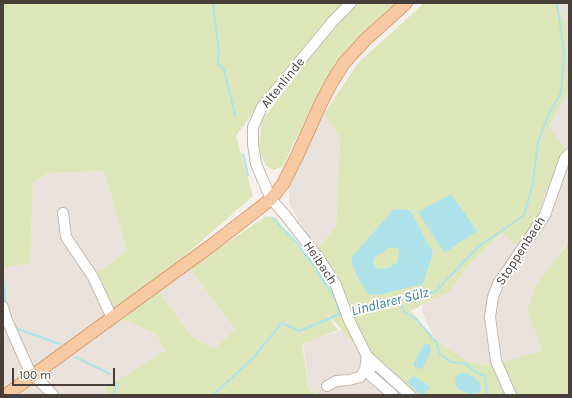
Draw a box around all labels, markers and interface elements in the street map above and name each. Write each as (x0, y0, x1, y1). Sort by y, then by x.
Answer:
street label: Altenlinde (258, 55, 308, 111)
street label: Stoppenbach (493, 214, 549, 288)
street label: Heibach (300, 238, 340, 288)
water label: Lindlarer Sülz (350, 284, 430, 320)
scale bar (14, 360, 117, 386)
text: 100 m (19, 368, 51, 382)

